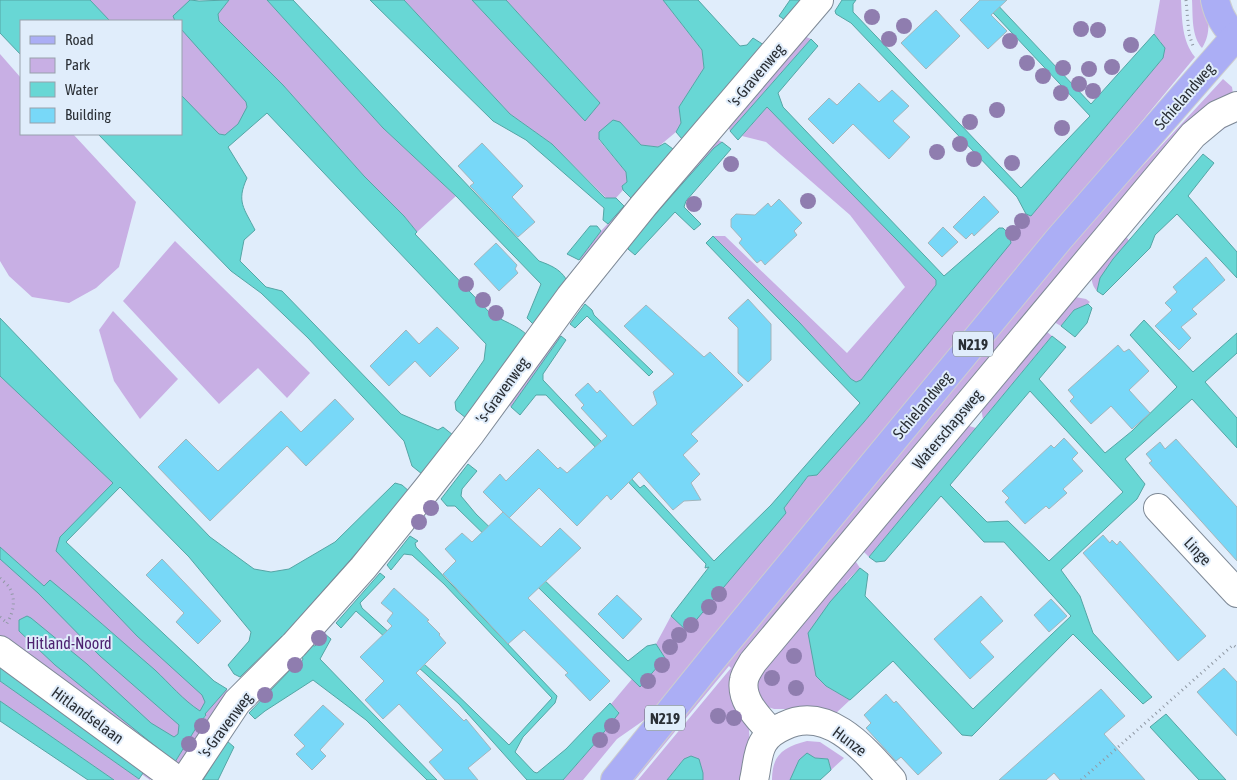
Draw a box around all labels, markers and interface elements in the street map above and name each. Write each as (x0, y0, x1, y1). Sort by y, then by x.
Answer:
legend (20, 20, 182, 135)
text: Road (65, 31, 94, 48)
street label: 's-Gravenweg (724, 39, 789, 111)
text: Park (65, 56, 90, 73)
street label: Schielandweg (1150, 59, 1218, 133)
text: Water (65, 81, 98, 98)
text: Building (65, 106, 111, 123)
road number: N219 (953, 332, 993, 356)
street label: 's-Gravenweg (472, 353, 533, 427)
street label: Schielandweg (889, 368, 956, 443)
street label: Waterschapsweg (908, 385, 986, 473)
street label: Linge (1180, 533, 1215, 569)
park label: Hitland-Noord (26, 634, 112, 652)
street label: Hitlandselaan (49, 683, 127, 747)
street label: 's-Gravenweg (194, 689, 256, 762)
road number: N219 (645, 706, 685, 730)
street label: Hunze (830, 722, 870, 760)

